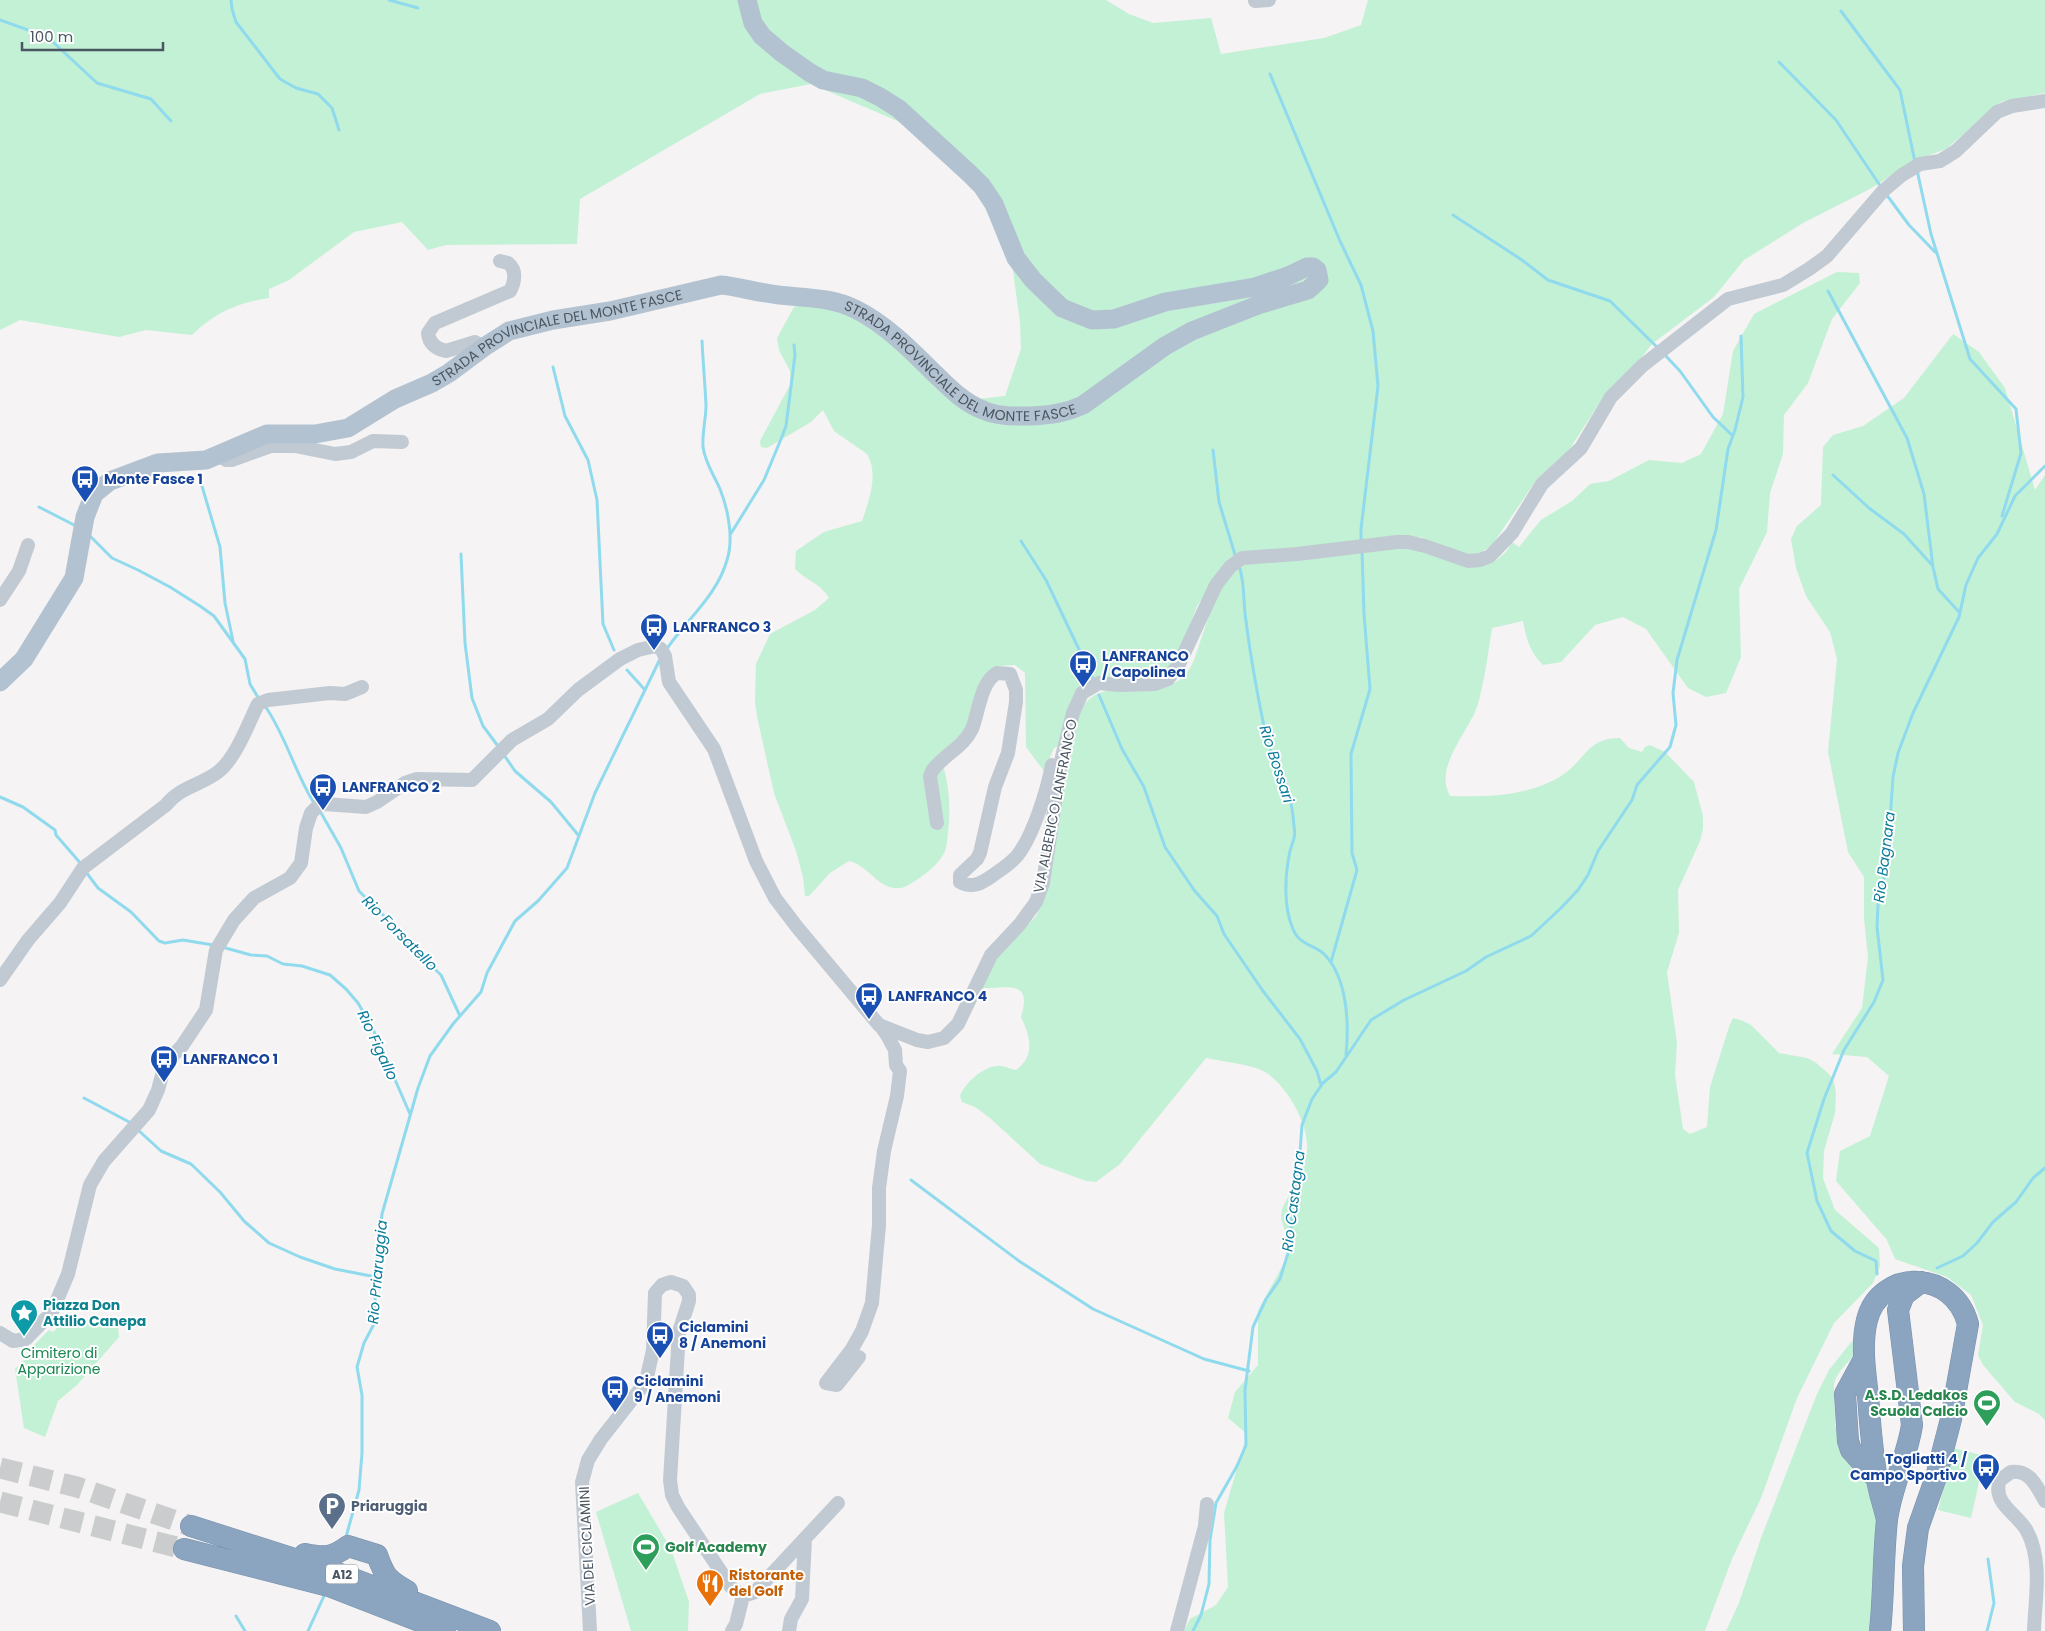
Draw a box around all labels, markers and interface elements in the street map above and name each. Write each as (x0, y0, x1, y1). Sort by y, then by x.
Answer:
scale bar (22, 20, 164, 52)
text: 100 m (30, 26, 73, 47)
street label: STRADA PROVINCIALE DEL MONTE FASCE (428, 284, 684, 391)
street label: STRADA PROVINCIALE DEL MONTE FASCE (841, 295, 1079, 426)
bus stop icon: Monte Fasce 1 (70, 464, 100, 503)
place label: Monte Fasce 1 (104, 469, 203, 489)
bus stop icon: LANFRANCO 3 (639, 612, 669, 651)
place label: LANFRANCO 3 (673, 617, 771, 637)
place label: LANFRANCO / Capolinea (1102, 646, 1189, 682)
bus stop icon: LANFRANCO / Capolinea (1068, 649, 1098, 688)
street label: VIA ALBERICO LANFRANCO (1028, 717, 1082, 895)
water label: Rio Bossari (1255, 722, 1300, 806)
bus stop icon: LANFRANCO 2 (308, 772, 338, 811)
place label: LANFRANCO 2 (342, 777, 440, 797)
water label: Rio Bagnara (1868, 810, 1900, 904)
water label: Rio Forsatello (357, 890, 443, 976)
bus stop icon: LANFRANCO 4 (854, 981, 884, 1020)
place label: LANFRANCO 4 (888, 986, 987, 1006)
water label: Rio Figallo (353, 1006, 403, 1084)
bus stop icon: LANFRANCO 1 (149, 1044, 179, 1083)
place label: LANFRANCO 1 (183, 1049, 278, 1069)
water label: Rio Castagna (1276, 1149, 1310, 1253)
water label: Rio Priaruggia (362, 1219, 392, 1325)
place label: Piazza Don Attilio Canepa (43, 1295, 146, 1331)
place icon: Piazza Don Attilio Canepa (9, 1298, 39, 1337)
place label: Ciclamini 8 / Anemoni (679, 1317, 766, 1353)
bus stop icon: Ciclamini 8 / Anemoni (645, 1320, 675, 1359)
park label: Cimitero di Apparizione (18, 1343, 101, 1379)
place label: Ciclamini 9 / Anemoni (634, 1371, 721, 1407)
bus stop icon: Ciclamini 9 / Anemoni (600, 1374, 630, 1413)
place label: A.S.D. Ledakos Scuola Calcio (1864, 1385, 1968, 1421)
sports icon: A.S.D. Ledakos Scuola Calcio (1972, 1388, 2002, 1427)
place label: Togliatti 4 / Campo Sportivo (1850, 1449, 1968, 1485)
bus stop icon: Togliatti 4 / Campo Sportivo (1971, 1452, 2001, 1491)
street label: VIA DEI CICLAMINI (574, 1486, 600, 1606)
parking icon: Priaruggia (317, 1491, 347, 1530)
place label: Priaruggia (351, 1496, 427, 1516)
sports icon: Golf Academy (631, 1532, 661, 1571)
place label: Golf Academy (665, 1537, 767, 1557)
road number: A12 (326, 1565, 358, 1584)
place label: Ristorante del Golf (729, 1565, 804, 1601)
restaurant icon: Ristorante del Golf (695, 1568, 725, 1607)

